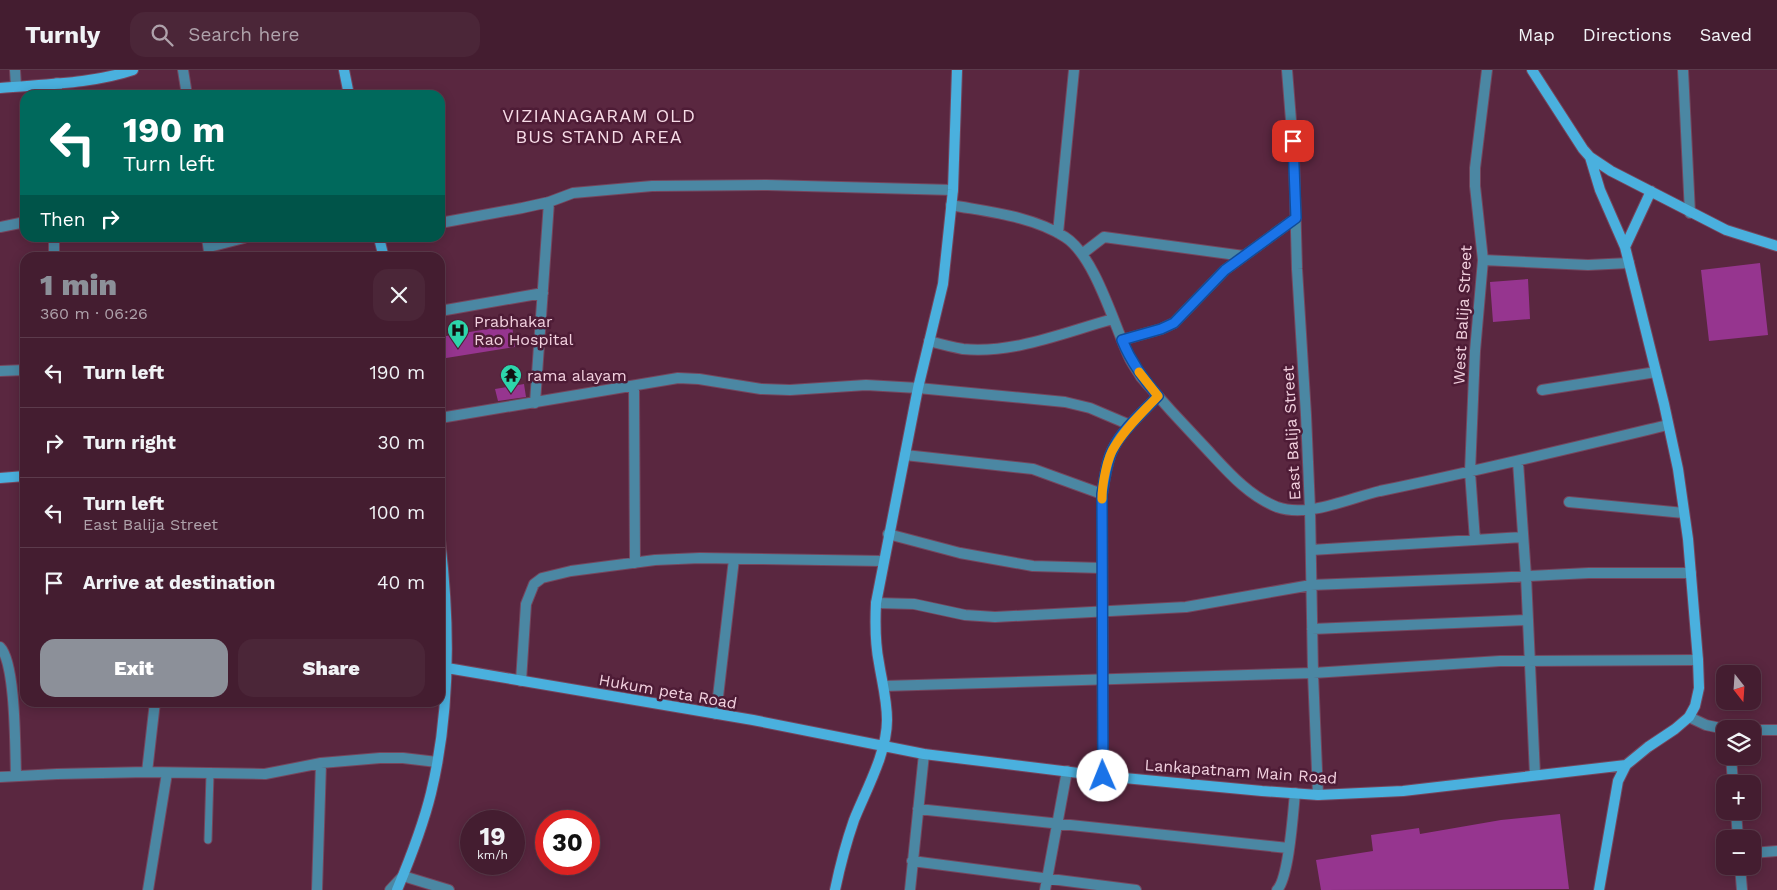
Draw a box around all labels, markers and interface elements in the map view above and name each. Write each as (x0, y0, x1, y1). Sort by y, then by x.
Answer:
search box (130, 12, 480, 57)
text: Turnly (25, 21, 100, 49)
icon: search (148, 21, 176, 49)
text: Search here (188, 23, 300, 46)
text: Map (1518, 24, 1555, 45)
text: Directions (1583, 24, 1672, 45)
text: Saved (1700, 24, 1752, 45)
district label: VIZIANAGARAM OLD BUS STAND AREA (502, 105, 696, 147)
text: 190 m (123, 109, 225, 151)
icon: left (40, 110, 105, 175)
pin (1272, 120, 1314, 162)
icon: arrive (1279, 127, 1307, 155)
text: Turn left (123, 151, 215, 176)
icon: right (96, 205, 124, 233)
text: Then (40, 208, 86, 231)
street label: West Balija Street (1449, 244, 1476, 385)
text: 1 min (40, 267, 117, 302)
button: close (373, 269, 425, 321)
text: 360 m · 06:26 (40, 304, 148, 323)
place label: Prabhakar Rao Hospital (474, 312, 573, 349)
hospital icon: Prabhakar Rao Hospital (446, 318, 470, 349)
icon: left (40, 359, 68, 387)
text: Turn left (83, 361, 164, 384)
text: 190 m (369, 361, 425, 384)
temple icon: rama alayam (499, 363, 523, 394)
street label: East Balija Street (1278, 365, 1305, 501)
place label: rama alayam (527, 366, 627, 385)
icon: right (40, 429, 68, 457)
text: Turn right (83, 431, 176, 454)
text: 30 m (378, 431, 425, 454)
text: Turn left (83, 492, 164, 515)
icon: left (40, 499, 68, 527)
text: 100 m (369, 501, 425, 524)
text: East Balija Street (83, 515, 218, 534)
icon: arrive (40, 569, 68, 597)
text: Arrive at destination (83, 571, 275, 594)
text: 40 m (377, 571, 425, 594)
button: Exit (40, 639, 228, 697)
button: Share (238, 639, 425, 697)
north arrow (1716, 665, 1761, 710)
map controls (1716, 665, 1761, 875)
street label: Hukum peta Road (597, 670, 739, 713)
button: layers (1716, 720, 1761, 765)
position arrow (1076, 749, 1128, 801)
street label: Lankapatnam Main Road (1144, 755, 1338, 788)
button: + (1716, 775, 1761, 820)
speed limit sign: 30 (535, 810, 600, 875)
text: 19 (479, 822, 506, 851)
button: − (1716, 830, 1761, 875)
text: km/h (477, 848, 508, 862)

